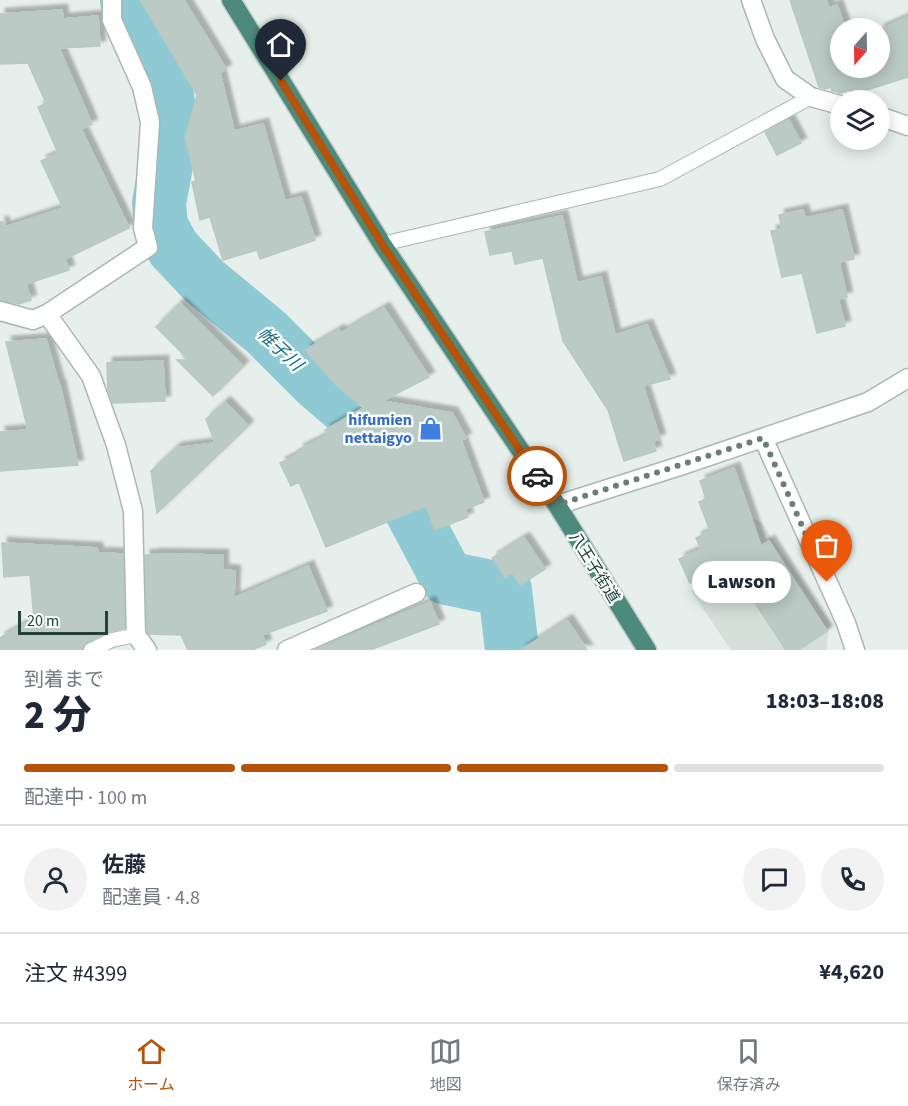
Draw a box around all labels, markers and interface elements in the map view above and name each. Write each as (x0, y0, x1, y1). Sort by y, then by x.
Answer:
north arrow (830, 18, 890, 78)
map controls (830, 18, 890, 150)
pin (255, 19, 306, 81)
icon: home (264, 28, 297, 61)
button: layers (830, 90, 890, 150)
water label: 帷子川 (251, 322, 309, 378)
place label: hifumien nettaigyo (345, 409, 412, 449)
shop icon: hifumien nettaigyo (417, 415, 443, 441)
courier (507, 446, 567, 506)
icon: car (521, 460, 554, 493)
pin (801, 520, 852, 582)
street label: 八王子街道 (564, 528, 625, 607)
icon: bag (810, 529, 843, 562)
callout: Lawson (692, 561, 791, 603)
text: Lawson (707, 568, 776, 596)
scale bar (18, 608, 108, 636)
text: 20 m (27, 610, 59, 632)
text: 到着まで (24, 666, 104, 694)
text: 18:03–18:08 (766, 685, 884, 717)
text: 2 分 (24, 688, 92, 744)
text: 配達中 · 100 m (24, 784, 147, 812)
button: person (24, 848, 87, 911)
button: chat (743, 848, 806, 911)
button: phone (821, 848, 884, 911)
text: 佐藤 (102, 849, 146, 881)
text: 配達員 · 4.8 (102, 884, 200, 912)
text: ¥4,620 (819, 956, 884, 988)
text: 注文 #4399 (24, 958, 127, 990)
tab: ホーム (127, 1035, 175, 1096)
tab: 地図 (429, 1035, 462, 1096)
tab: 保存済み (717, 1035, 781, 1096)

